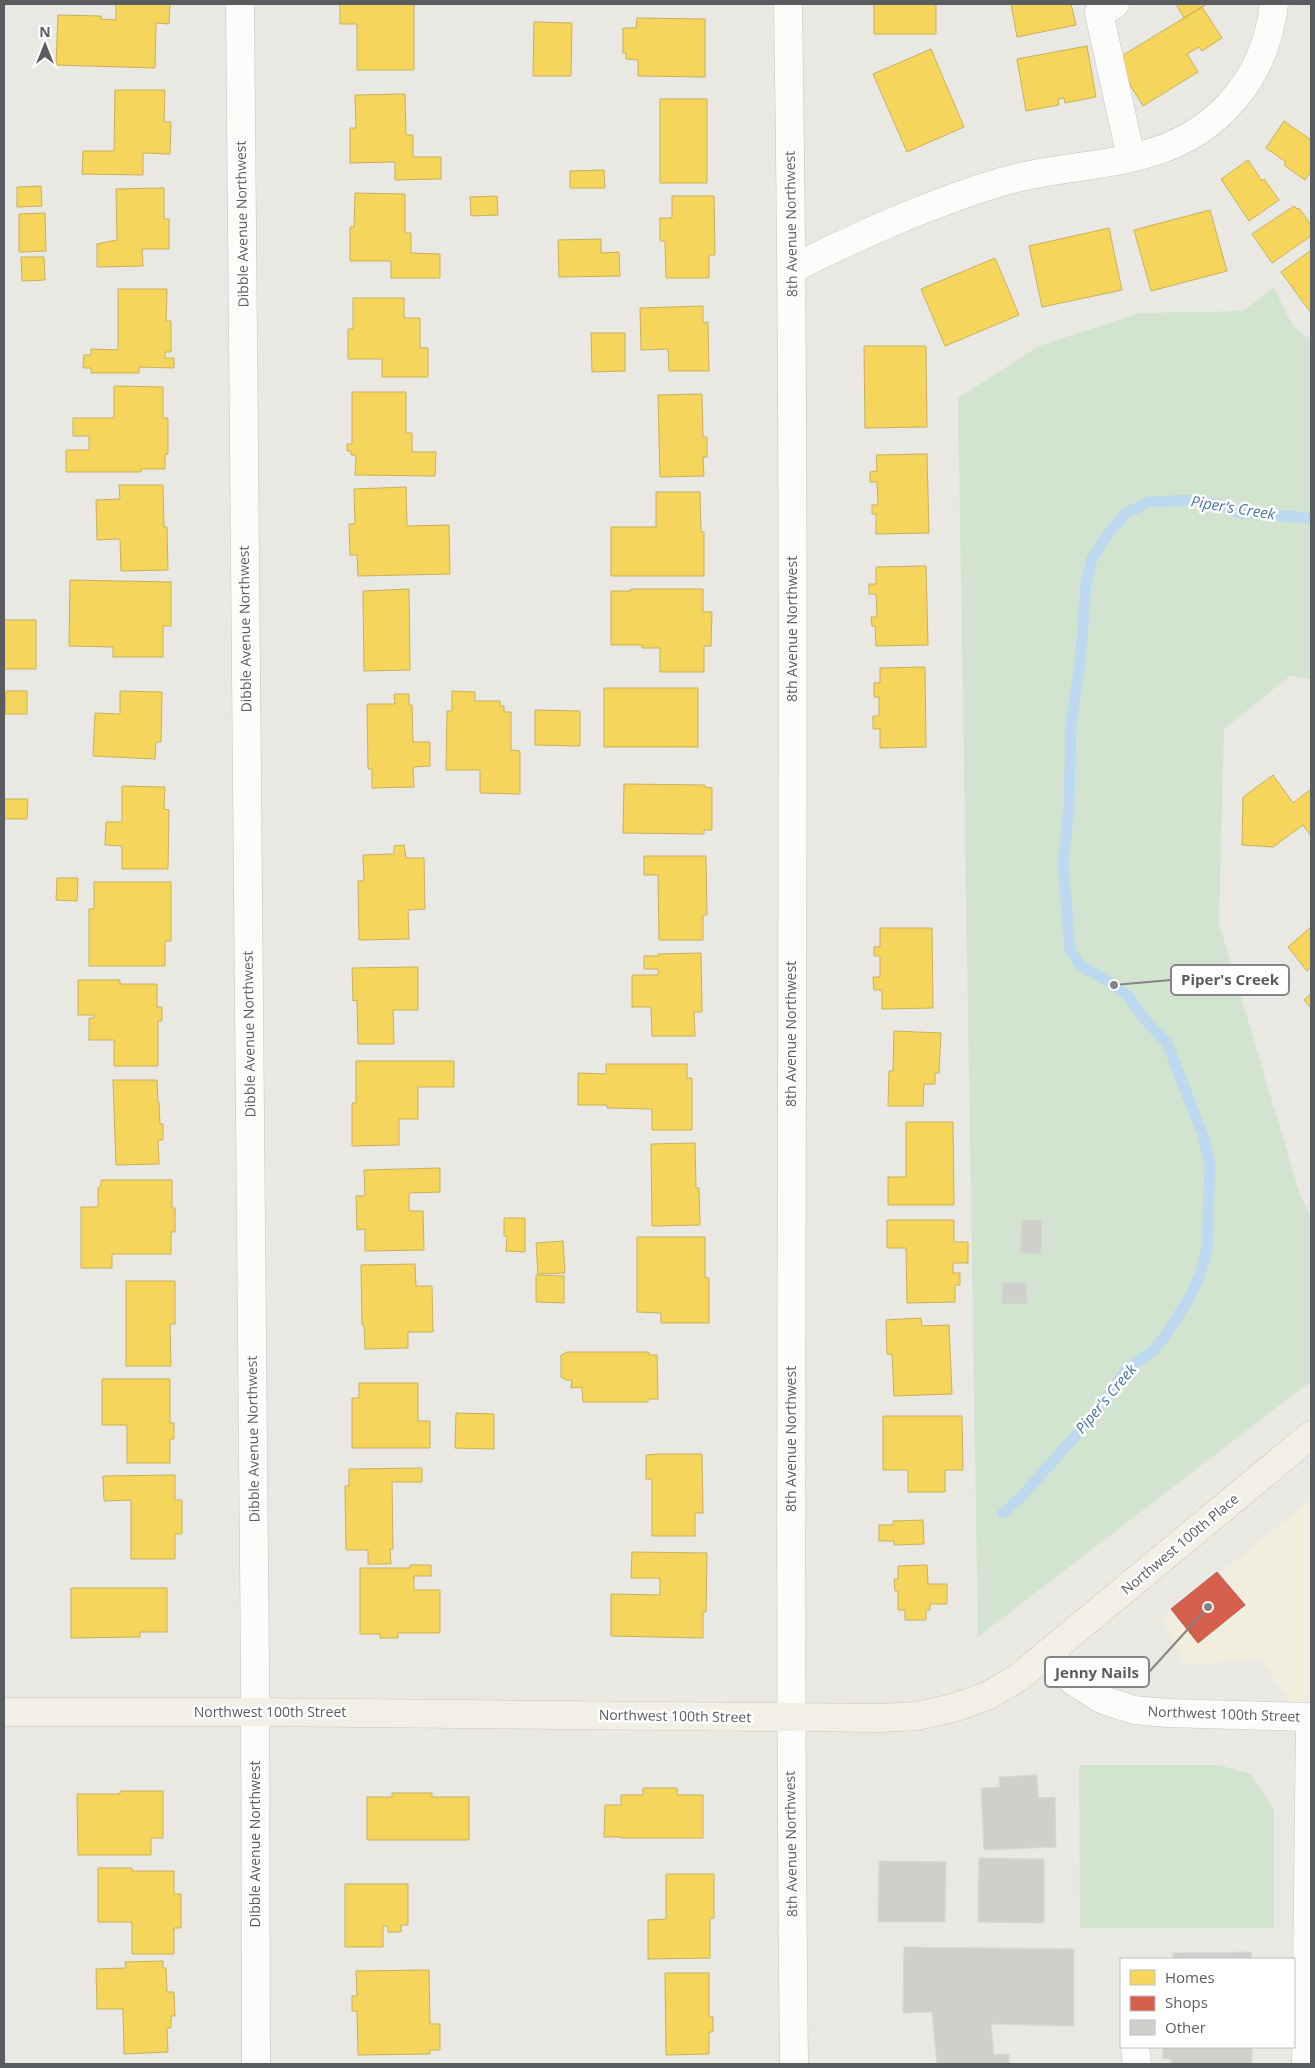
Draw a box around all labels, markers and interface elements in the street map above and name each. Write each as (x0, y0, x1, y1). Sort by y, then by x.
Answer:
north arrow (20, 20, 70, 70)
text: N (39, 22, 51, 41)
street label: Dibble Avenue Northwest (231, 140, 252, 308)
street label: 8th Avenue Northwest (780, 151, 801, 297)
water label: Piper's Creek (1190, 490, 1277, 524)
street label: Dibble Avenue Northwest (234, 545, 255, 713)
street label: 8th Avenue Northwest (782, 556, 801, 702)
street label: Dibble Avenue Northwest (238, 950, 259, 1118)
street label: 8th Avenue Northwest (781, 961, 800, 1107)
callout: Piper's Creek (1171, 965, 1289, 995)
text: Piper's Creek (1181, 969, 1280, 989)
street label: Dibble Avenue Northwest (242, 1355, 263, 1523)
water label: Piper's Creek (1070, 1359, 1141, 1437)
street label: 8th Avenue Northwest (781, 1366, 800, 1512)
street label: Northwest 100th Place (1117, 1489, 1242, 1598)
callout: Jenny Nails (1045, 1657, 1149, 1687)
text: Jenny Nails (1053, 1662, 1139, 1682)
street label: Northwest 100th Street (1147, 1701, 1301, 1726)
street label: Northwest 100th Street (194, 1702, 346, 1721)
street label: Northwest 100th Street (599, 1705, 751, 1726)
street label: Dibble Avenue Northwest (245, 1761, 264, 1927)
street label: 8th Avenue Northwest (780, 1771, 801, 1917)
legend (1120, 1958, 1295, 2048)
text: Homes (1165, 1967, 1215, 1987)
text: Shops (1165, 1992, 1208, 2012)
text: Other (1165, 2017, 1206, 2037)

